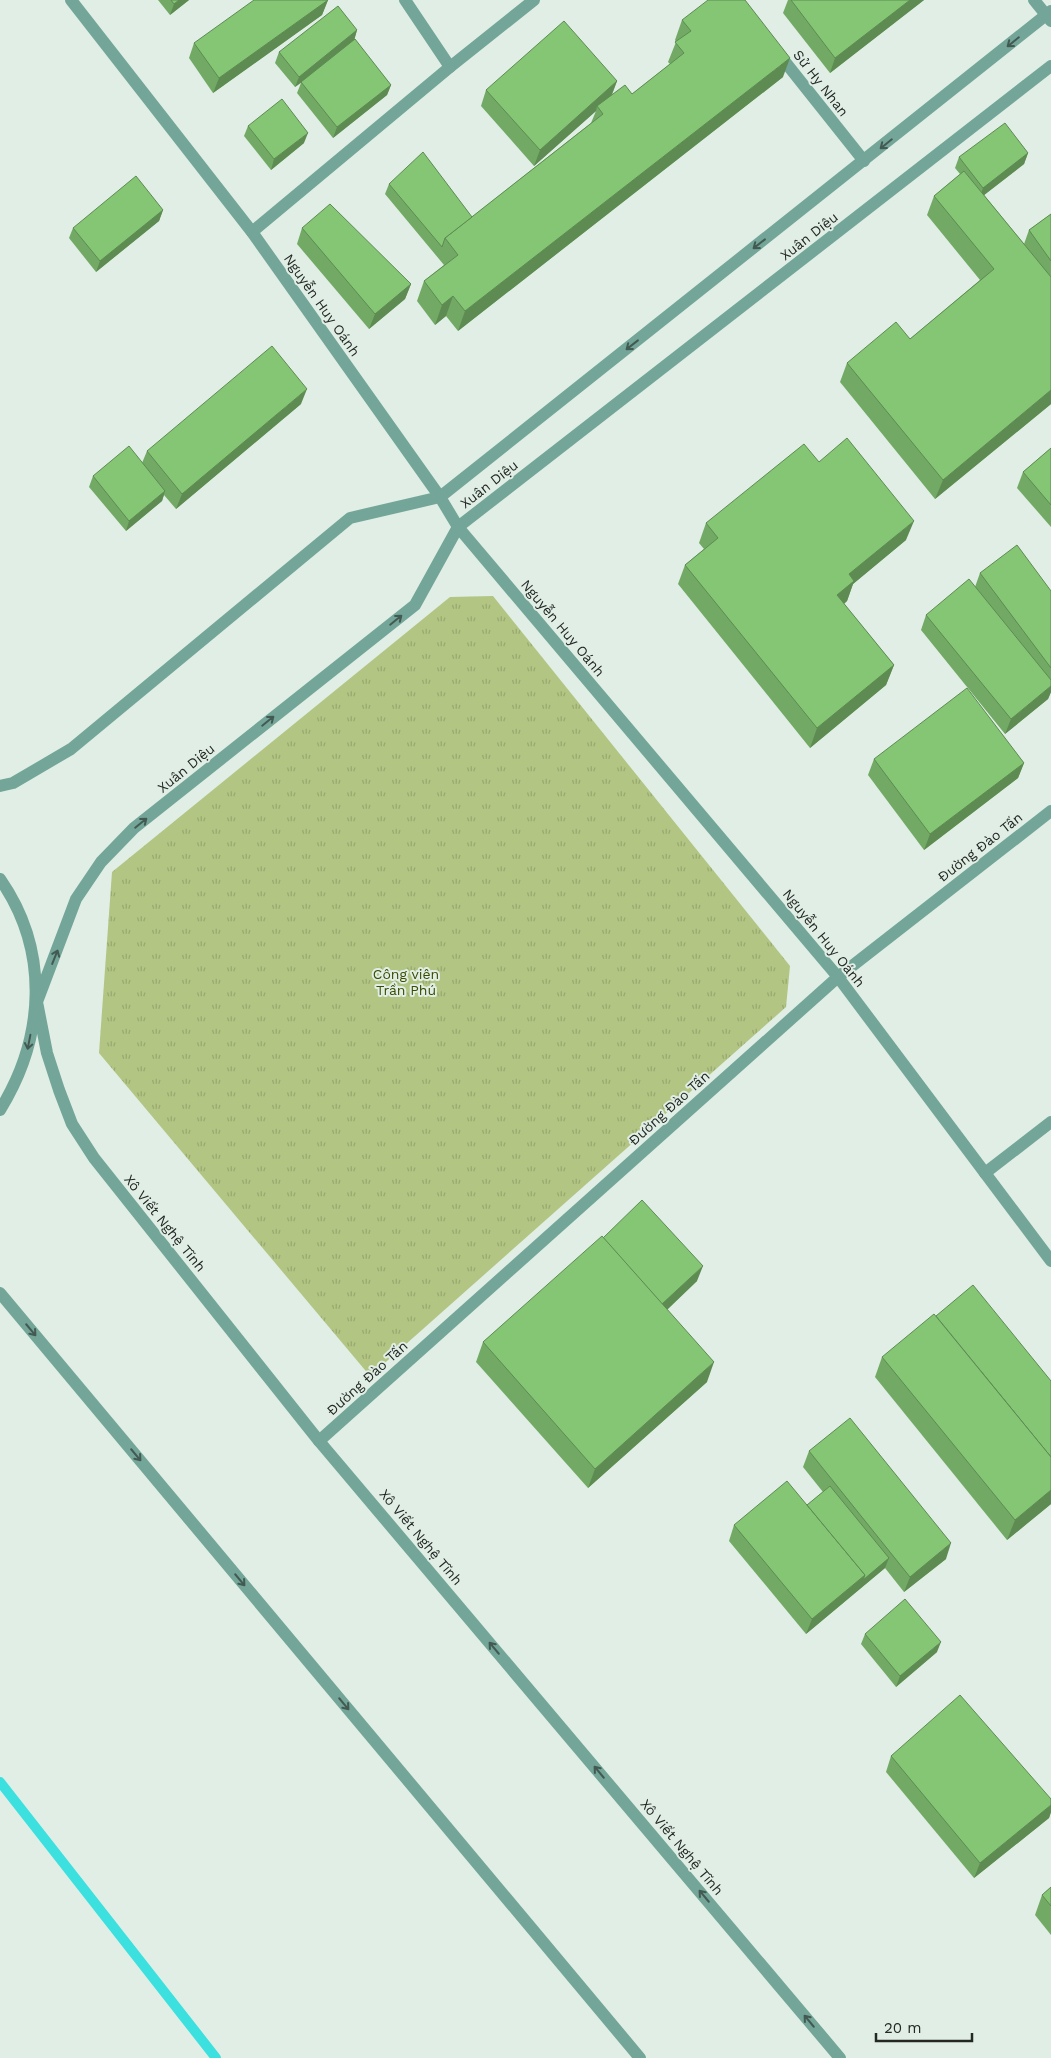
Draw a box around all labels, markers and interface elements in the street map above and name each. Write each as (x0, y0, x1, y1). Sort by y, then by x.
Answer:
one-way arrow (1006, 37, 1020, 47)
street label: Sử Hy Nhan (790, 47, 852, 119)
one-way arrow (880, 138, 893, 149)
street label: Xuân Diệu (777, 209, 841, 263)
one-way arrow (753, 239, 766, 250)
street label: Nguyễn Huy Oánh (281, 251, 363, 359)
one-way arrow (625, 340, 638, 351)
street label: Xuân Diệu (457, 457, 521, 511)
street label: Nguyễn Huy Oánh (518, 576, 608, 680)
one-way arrow (389, 615, 402, 626)
one-way arrow (262, 716, 275, 727)
street label: Xuân Diệu (154, 740, 218, 796)
street label: Đường Đào Tấn (935, 809, 1025, 885)
one-way arrow (134, 817, 147, 828)
street label: Nguyễn Huy Oánh (780, 886, 868, 990)
one-way arrow (51, 949, 60, 965)
park label: Công viên Trần Phú (373, 966, 439, 998)
one-way arrow (24, 1033, 34, 1049)
street label: Đường Đào Tấn (625, 1068, 713, 1148)
street label: Xô Viết Nghệ Tĩnh (121, 1171, 209, 1275)
one-way arrow (26, 1324, 37, 1337)
street label: Đường Đào Tấn (323, 1338, 411, 1418)
one-way arrow (130, 1448, 141, 1461)
street label: Xô Viết Nghệ Tĩnh (376, 1486, 466, 1588)
one-way arrow (234, 1573, 245, 1586)
one-way arrow (489, 1642, 500, 1655)
one-way arrow (338, 1698, 350, 1711)
one-way arrow (593, 1766, 605, 1779)
street label: Xô Viết Nghệ Tĩnh (637, 1796, 727, 1898)
one-way arrow (698, 1890, 709, 1903)
scale bar (876, 2010, 972, 2042)
one-way arrow (803, 2014, 814, 2027)
text: 20 m (884, 2019, 922, 2037)

